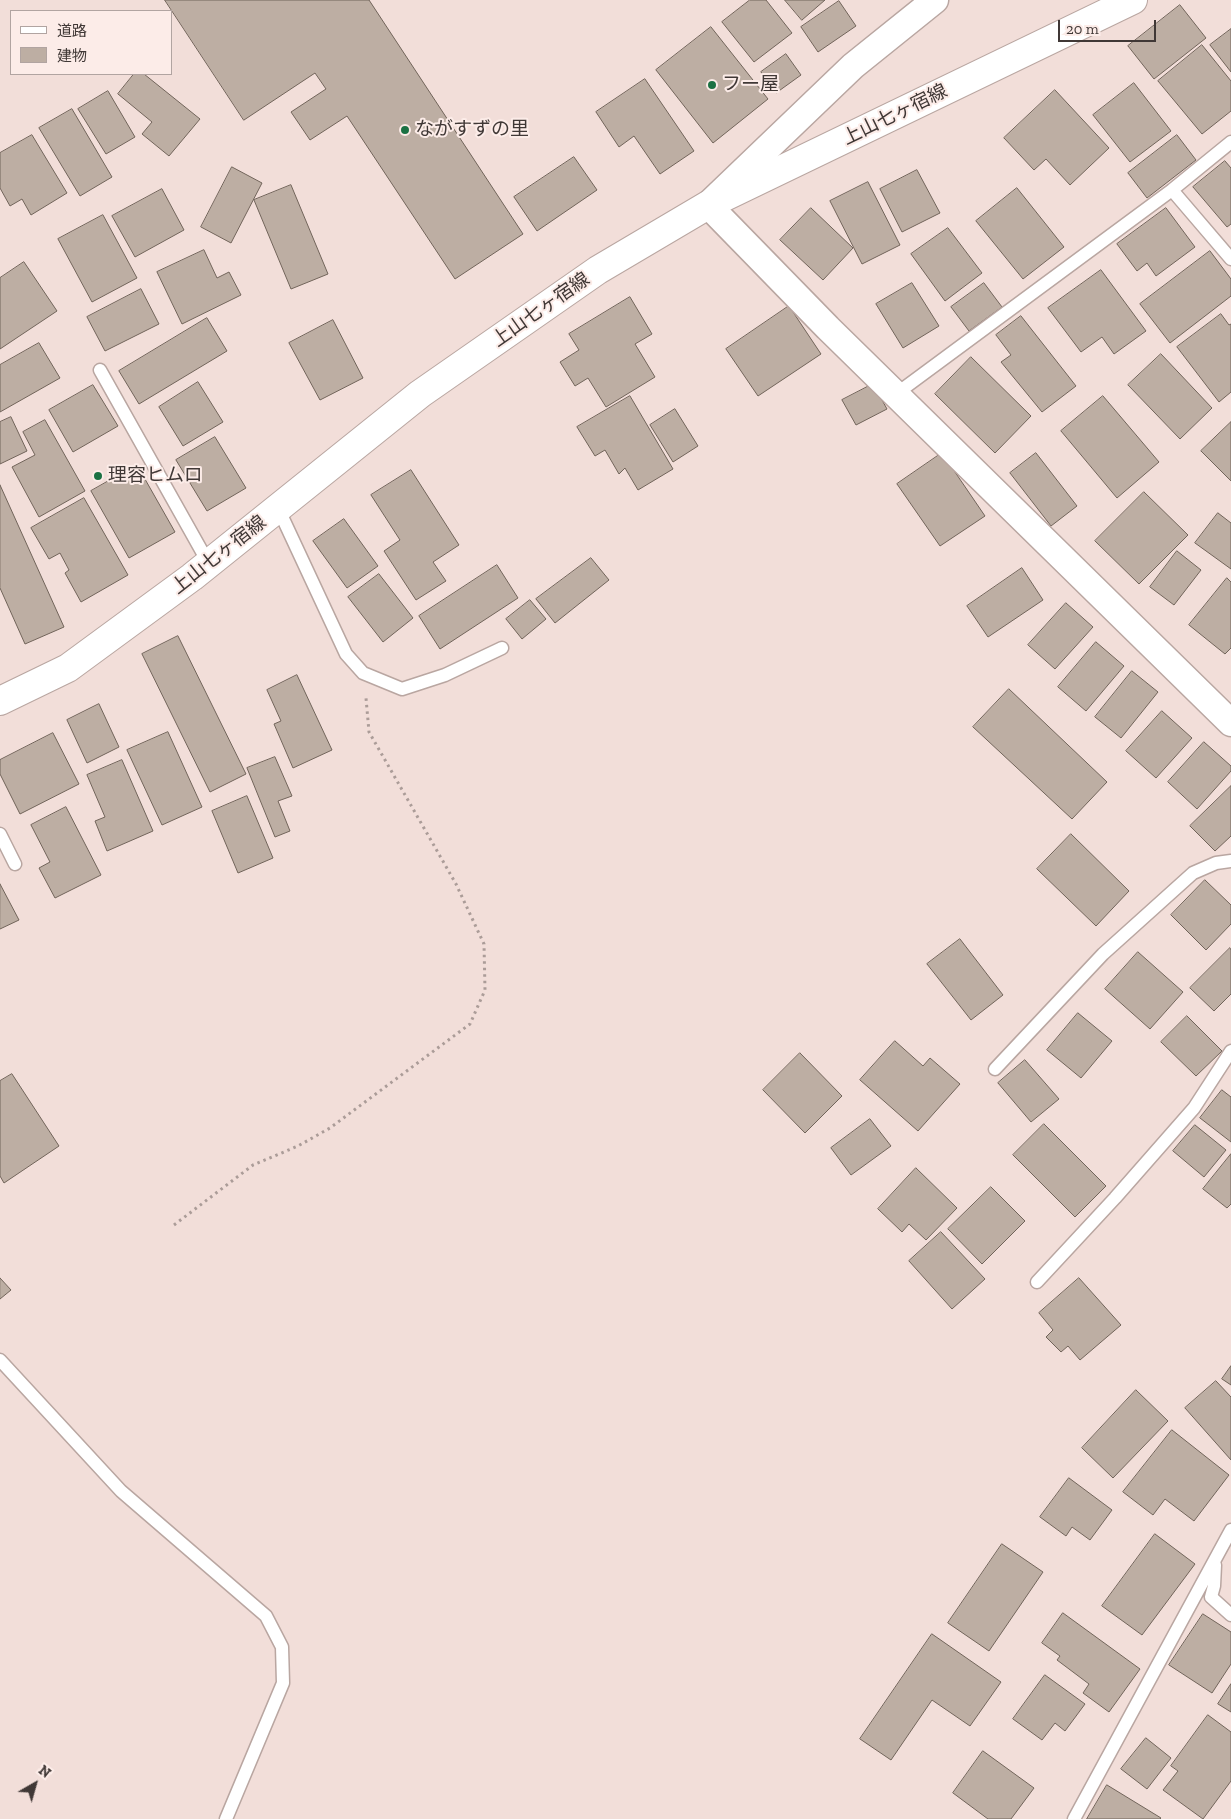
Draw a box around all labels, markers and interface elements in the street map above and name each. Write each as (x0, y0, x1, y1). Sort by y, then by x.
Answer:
legend (10, 10, 172, 75)
scale bar (1061, 10, 1158, 42)
text: 20 m (1066, 20, 1099, 38)
text: 道路 (57, 22, 87, 40)
text: 建物 (57, 47, 87, 65)
place label: フー屋 (722, 74, 779, 96)
marker: フー屋 (706, 79, 718, 91)
street label: 上山七ヶ宿線 (839, 80, 951, 150)
place label: ながすずの里 (415, 119, 529, 141)
marker: ながすずの里 (399, 124, 411, 136)
street label: 上山七ヶ宿線 (488, 268, 594, 352)
place label: 理容ヒムロ (108, 465, 203, 487)
marker: 理容ヒムロ (92, 470, 104, 482)
street label: 上山七ヶ宿線 (167, 511, 271, 599)
north arrow (10, 1759, 60, 1809)
text: N (35, 1762, 54, 1782)

